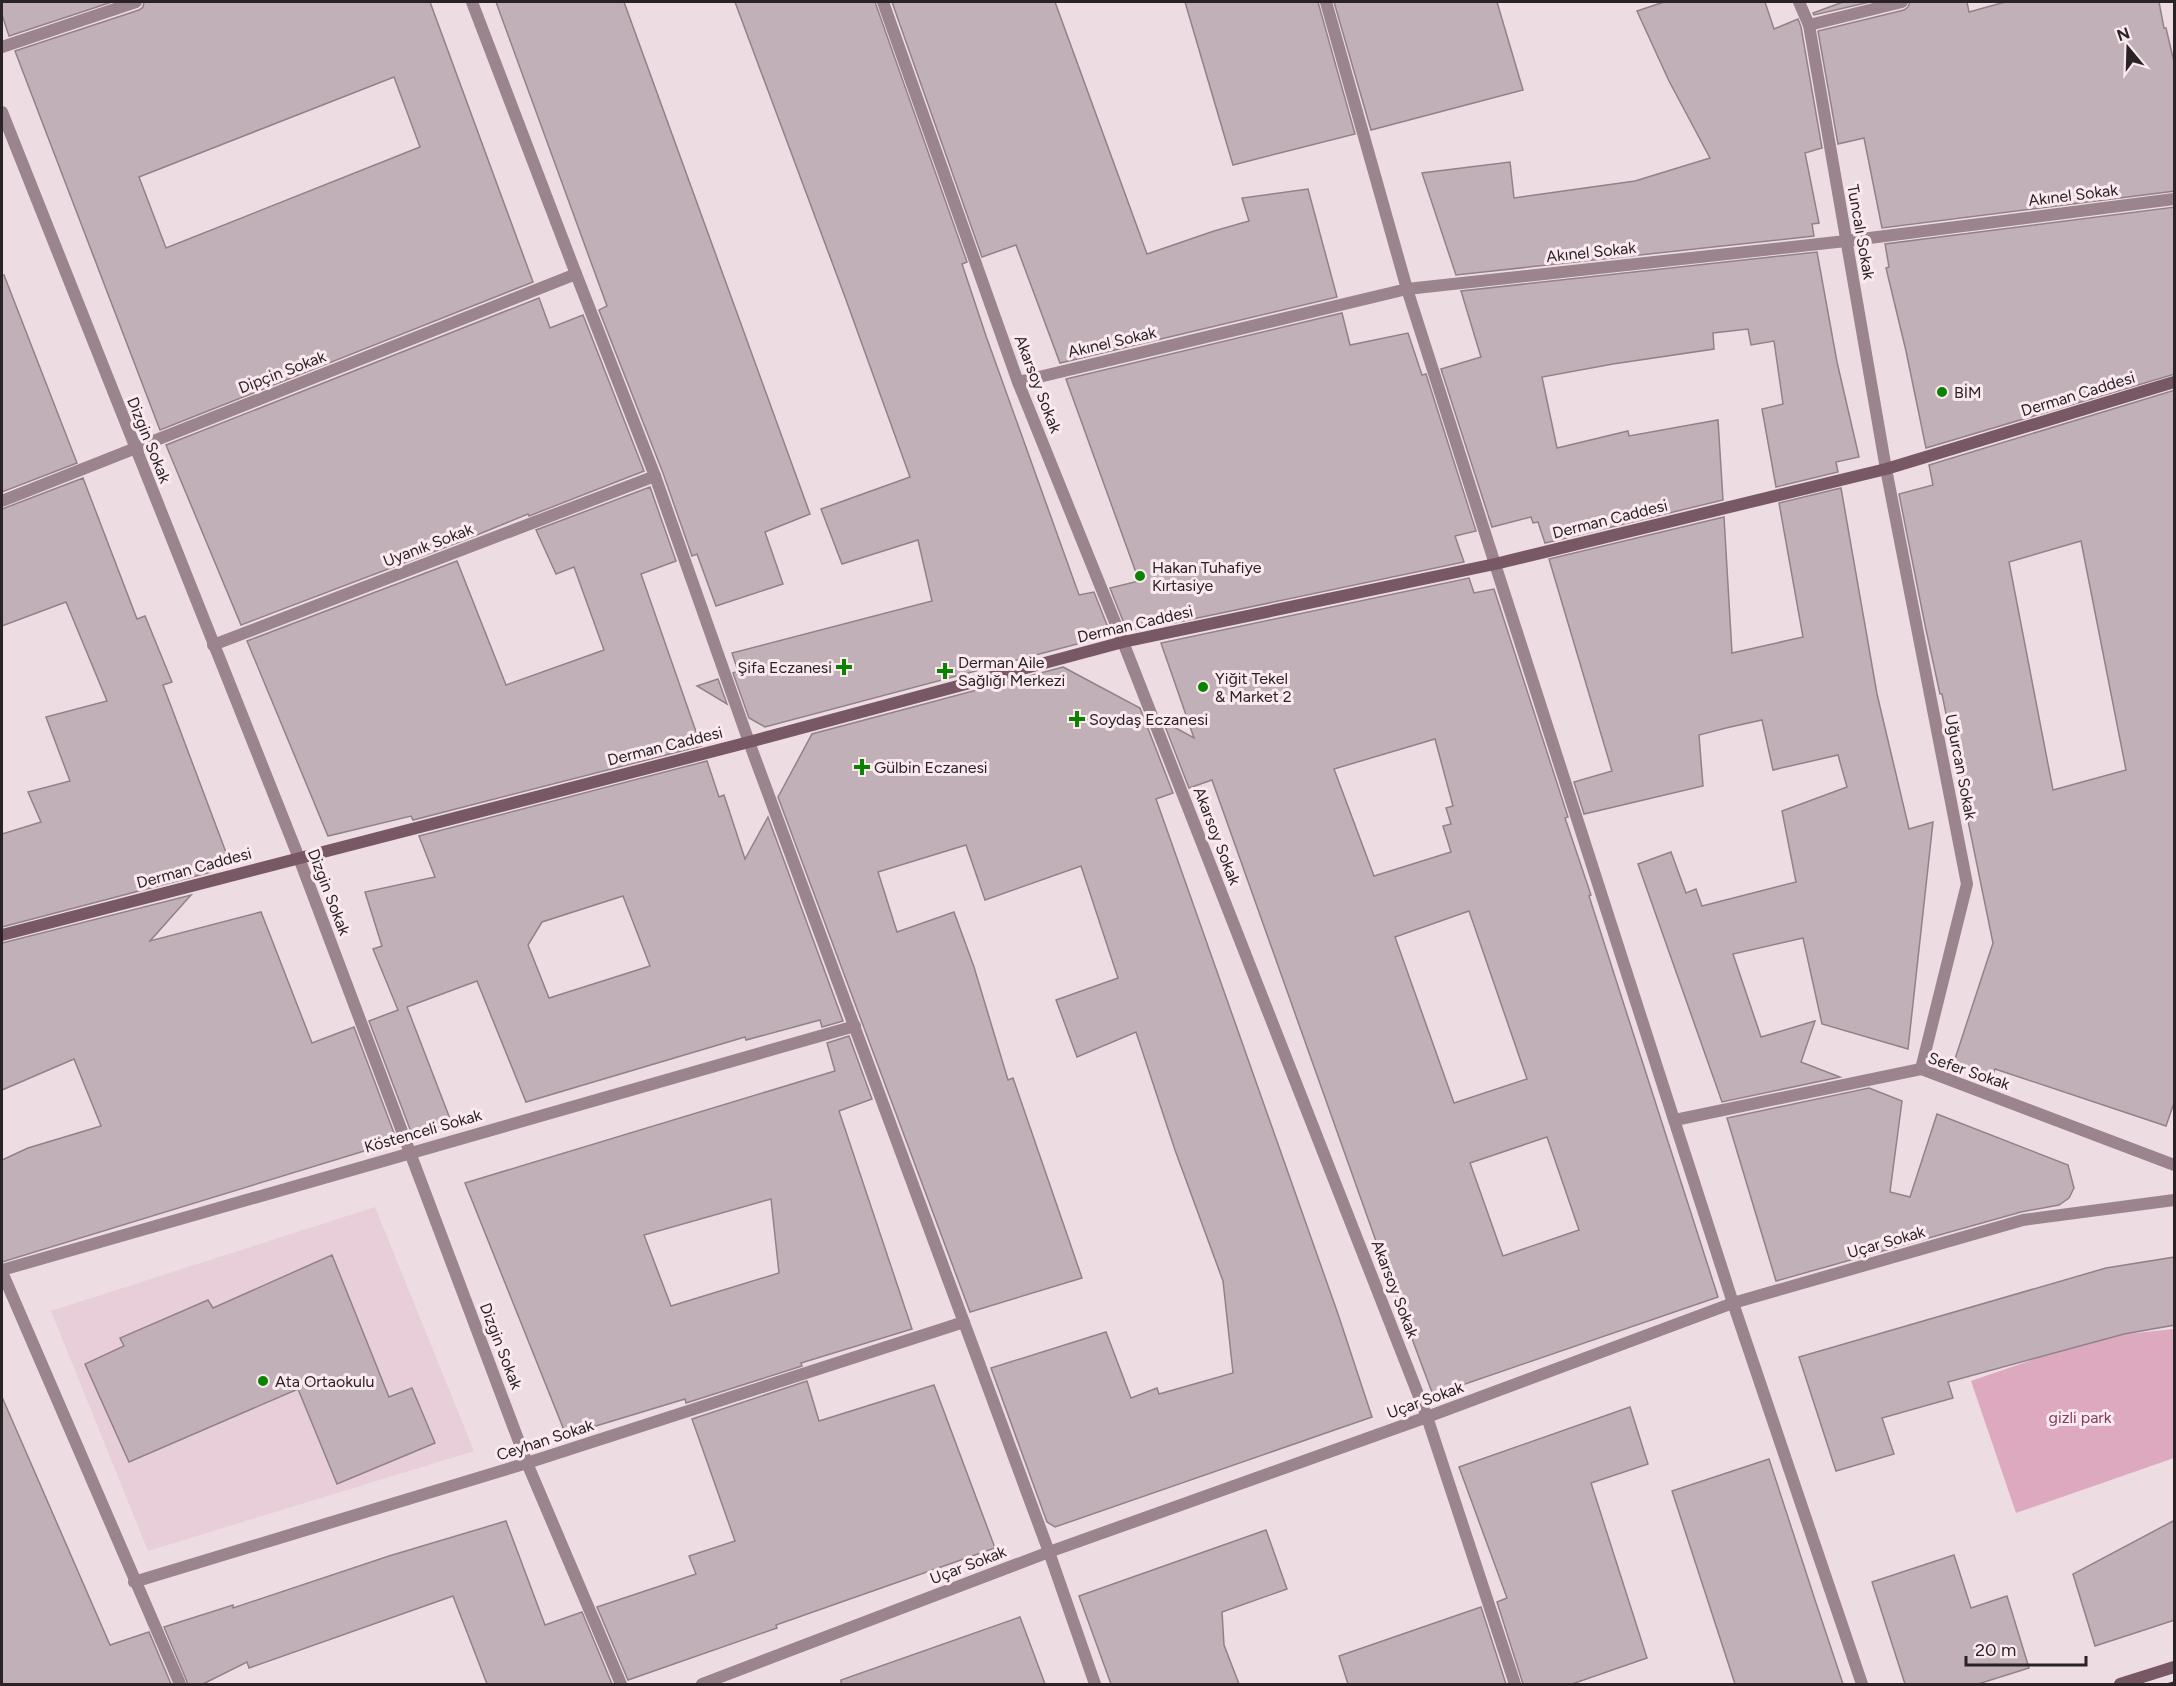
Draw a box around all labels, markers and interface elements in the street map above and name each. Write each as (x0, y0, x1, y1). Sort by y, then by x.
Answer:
north arrow (2098, 18, 2158, 78)
text: N (2114, 23, 2132, 45)
street label: Akınel Sokak (2027, 180, 2119, 210)
street label: Tuncalı Sokak (1843, 183, 1879, 281)
street label: Akınel Sokak (1545, 238, 1637, 266)
street label: Akınel Sokak (1066, 323, 1158, 361)
street label: Akarsoy Sokak (1011, 332, 1065, 436)
street label: Dipçin Sokak (236, 347, 329, 397)
street label: Derman Caddesi (2019, 368, 2137, 420)
place label: BİM (1954, 383, 1982, 402)
marker: BİM (1935, 385, 1949, 399)
street label: Dizgin Sokak (123, 394, 175, 486)
street label: Derman Caddesi (1550, 495, 1670, 543)
street label: Uyanık Sokak (380, 519, 476, 571)
place label: Hakan Tuhafiye Kırtasiye (1152, 558, 1262, 595)
marker: Hakan Tuhafiye Kırtasiye (1133, 569, 1147, 583)
street label: Derman Caddesi (1075, 601, 1195, 647)
place label: Derman Aile Sağlığı Merkezi (958, 653, 1065, 690)
place label: Şifa Eczanesi (738, 658, 832, 677)
marker: Şifa Eczanesi (837, 660, 851, 674)
marker: Derman Aile Sağlığı Merkezi (936, 662, 954, 680)
place label: Yiğit Tekel & Market 2 (1215, 669, 1292, 706)
marker: Yiğit Tekel & Market 2 (1196, 680, 1210, 694)
place label: Soydaş Eczanesi (1089, 710, 1208, 729)
marker: Soydaş Eczanesi (1070, 712, 1084, 726)
street label: Uğurcan Sokak (1941, 712, 1981, 822)
street label: Derman Caddesi (605, 722, 725, 770)
place label: Gülbin Eczanesi (874, 758, 988, 777)
marker: Gülbin Eczanesi (855, 760, 869, 774)
street label: Akarsoy Sokak (1190, 784, 1244, 888)
street label: Derman Caddesi (134, 844, 254, 892)
street label: Dizgin Sokak (304, 846, 354, 938)
street label: Sefer Sokak (1926, 1048, 2013, 1094)
street label: Köstenceli Sokak (362, 1105, 484, 1157)
street label: Uçar Sokak (1845, 1222, 1927, 1262)
street label: Akarsoy Sokak (1368, 1237, 1422, 1341)
street label: Dizgin Sokak (476, 1300, 526, 1392)
place label: Ata Ortaokulu (275, 1372, 374, 1391)
marker: Ata Ortaokulu (256, 1374, 270, 1388)
street label: Uçar Sokak (1384, 1377, 1466, 1423)
park label: gizli park (2049, 1408, 2112, 1427)
street label: Ceyhan Sokak (494, 1415, 596, 1465)
street label: Uçar Sokak (927, 1542, 1009, 1588)
scale bar (1966, 1629, 2086, 1667)
text: 20 m (1975, 1639, 2016, 1661)

